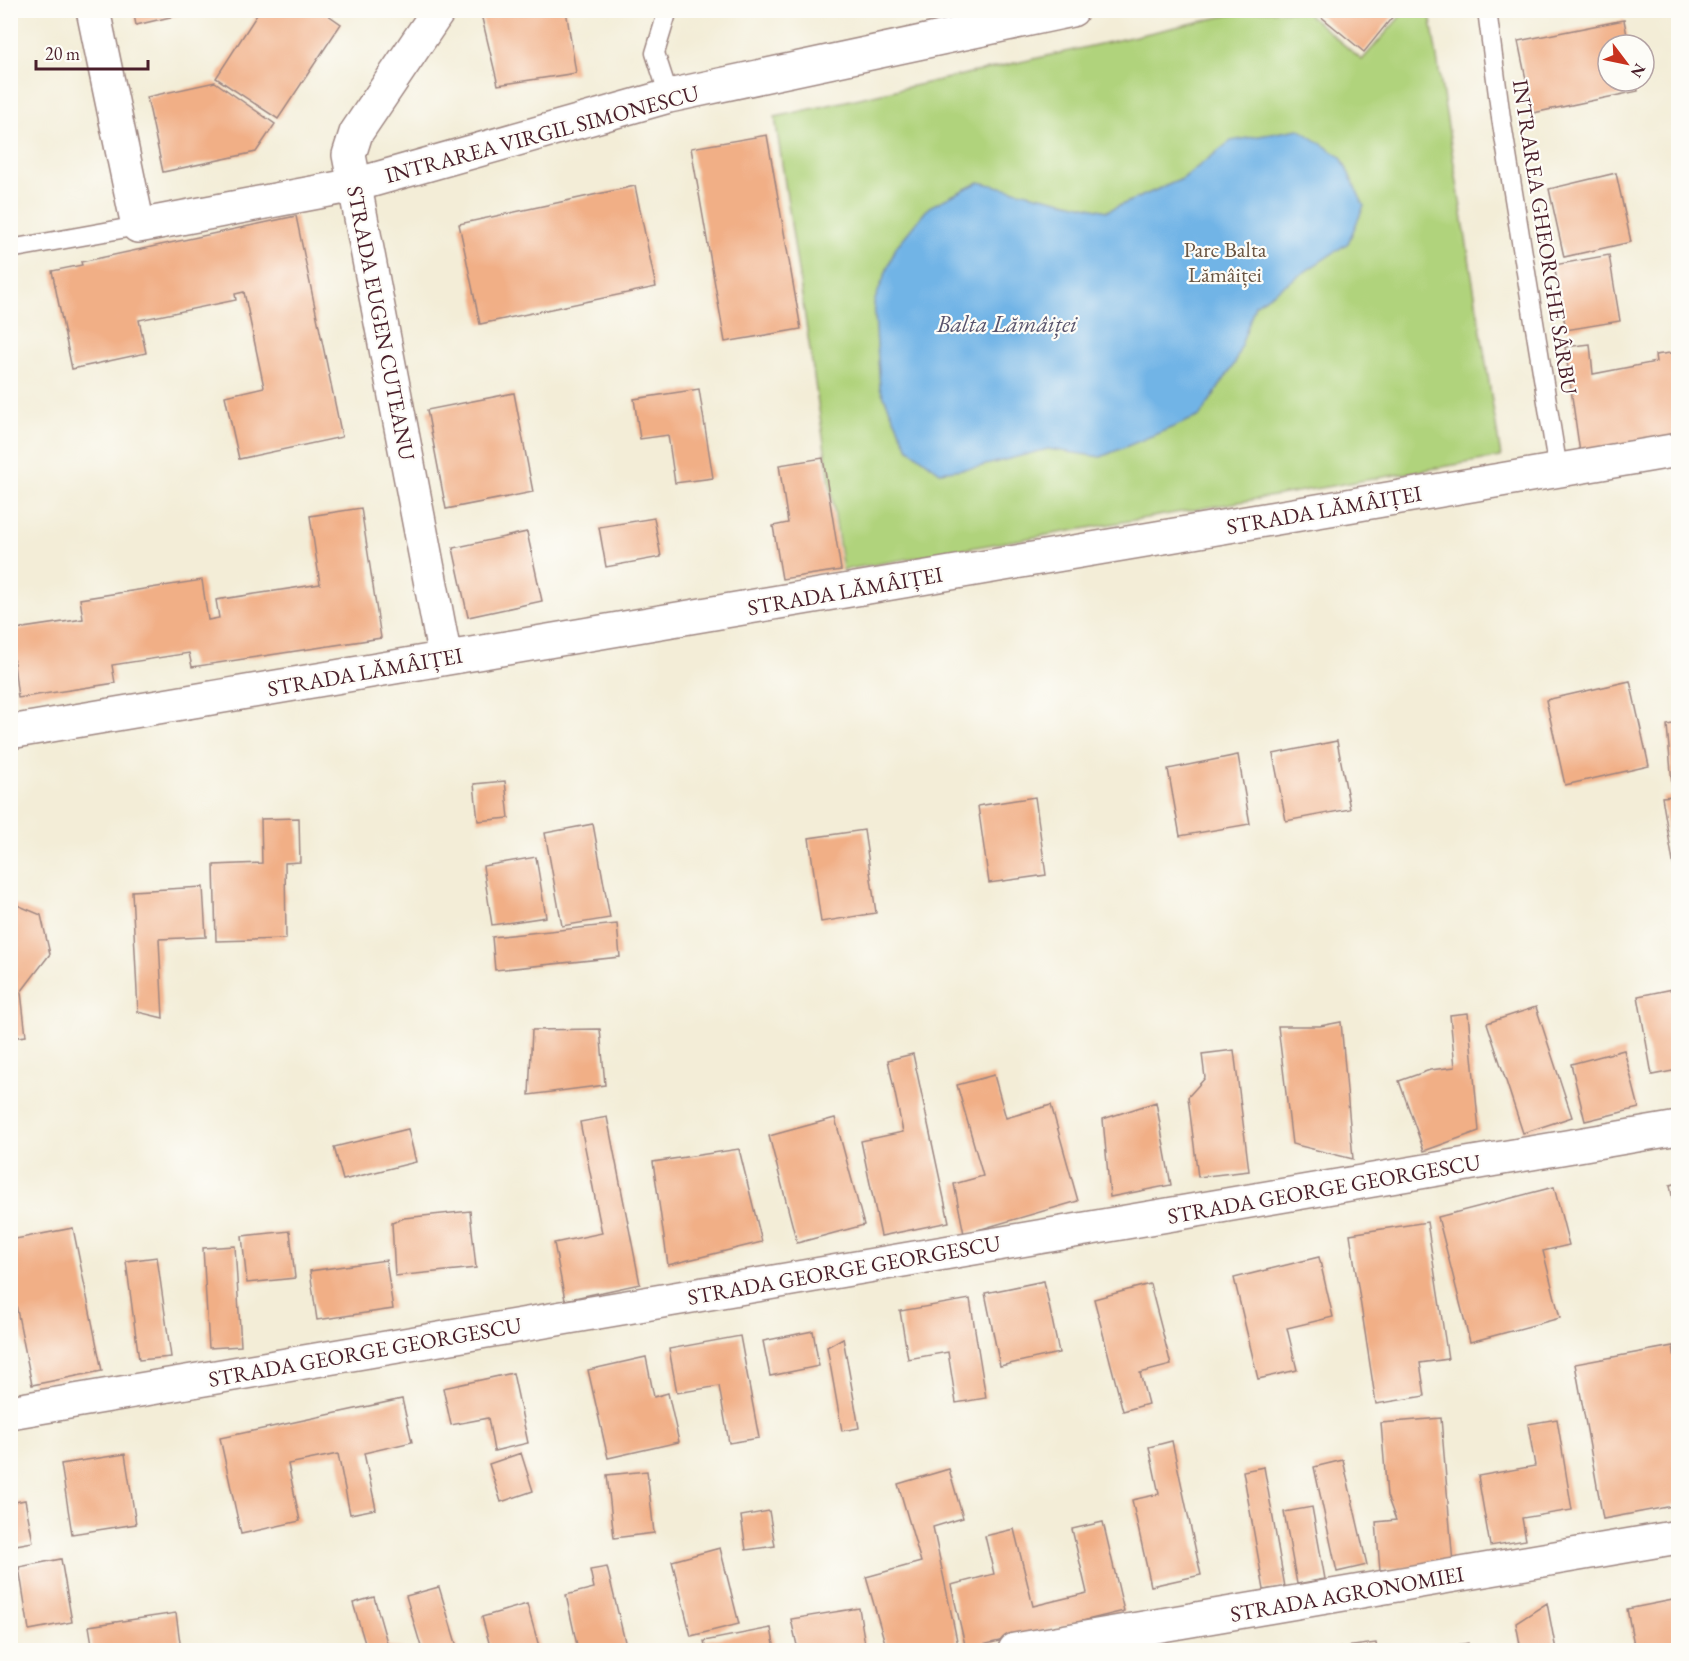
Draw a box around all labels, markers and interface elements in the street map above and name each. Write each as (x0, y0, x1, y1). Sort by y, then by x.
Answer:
scale bar (36, 33, 148, 71)
north arrow (1596, 33, 1656, 93)
text: 20 m (45, 42, 80, 65)
text: N (1626, 60, 1651, 82)
street label: INTRAREA GHEORGHE SÂRBU (1506, 77, 1584, 397)
street label: INTRAREA VIRGIL SIMONESCU (382, 78, 703, 190)
street label: STRADA EUGEN CUTEANU (340, 183, 422, 464)
park label: Parc Balta Lămâiței (1183, 235, 1267, 289)
water label: Balta Lămâiței (936, 308, 1078, 339)
street label: STRADA LĂMÂIȚEI (1224, 478, 1424, 541)
street label: STRADA LĂMÂIȚEI (745, 559, 945, 622)
street label: STRADA LĂMÂIȚEI (265, 640, 465, 703)
street label: STRADA GEORGE GEORGESCU (1165, 1147, 1484, 1231)
street label: STRADA GEORGE GEORGESCU (685, 1228, 1004, 1312)
street label: STRADA GEORGE GEORGESCU (206, 1310, 525, 1394)
street label: STRADA AGRONOMIEI (1228, 1559, 1467, 1629)

